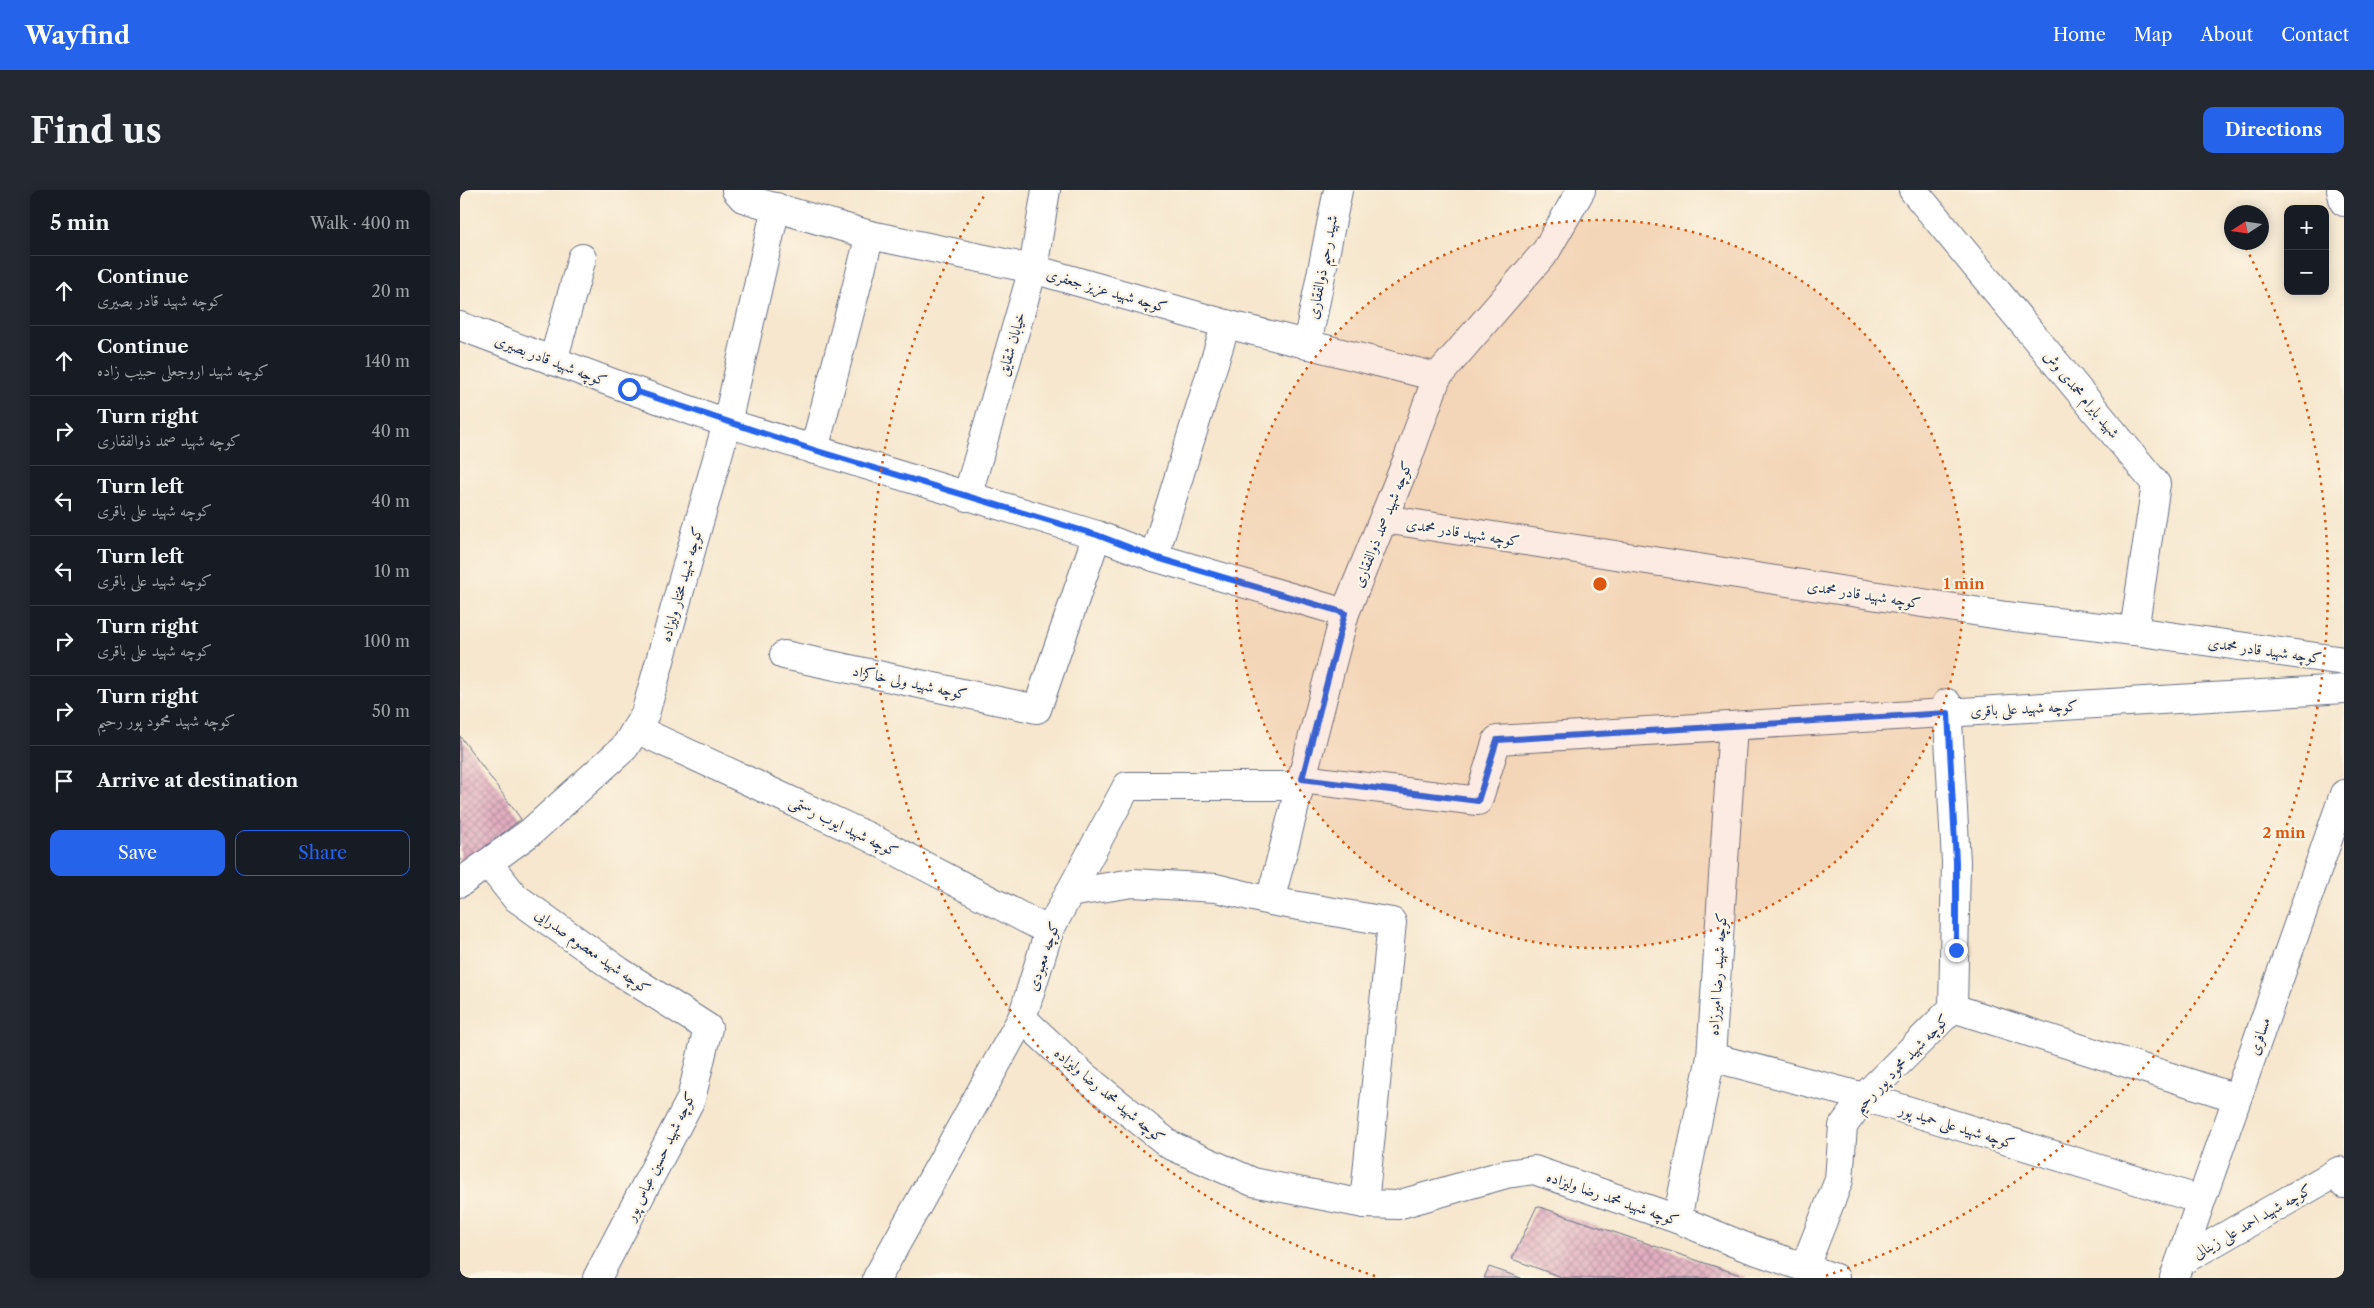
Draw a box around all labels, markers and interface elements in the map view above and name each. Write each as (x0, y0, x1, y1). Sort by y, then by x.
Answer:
text: Wayfind (25, 21, 130, 50)
text: Home (2053, 24, 2106, 46)
text: Map (2134, 24, 2172, 46)
text: About (2200, 24, 2253, 46)
text: Contact (2281, 24, 2349, 46)
button: Directions (2203, 107, 2344, 153)
text: Find us (30, 109, 162, 152)
north arrow (2224, 205, 2269, 250)
map controls (2284, 205, 2329, 295)
button: + (2284, 205, 2329, 250)
text: 5 min (50, 210, 110, 235)
text: Walk · 400 m (310, 213, 410, 233)
street label: شهید رحیم ذوالفقاری (1303, 213, 1347, 322)
button: − (2284, 250, 2329, 295)
street label: کوچه شهید عزیز جعفری (1044, 264, 1170, 318)
text: Continue (97, 265, 189, 288)
icon: ahead (50, 277, 78, 305)
text: 20 m (371, 281, 410, 301)
text: کوچه شهید قادر بصیری (97, 290, 224, 310)
street label: خیابان شقایق (993, 310, 1029, 378)
street label: کوچه شهید قادر بصیری (492, 330, 610, 392)
text: Continue (97, 335, 189, 358)
street label: شهید بایرام محمدی وش (2037, 346, 2124, 444)
icon: ahead (50, 347, 78, 375)
text: 140 m (365, 351, 410, 371)
text: کوچه شهید اروجعلی حبیب زاده (97, 360, 269, 380)
route start (618, 378, 641, 401)
text: Turn right (97, 405, 198, 428)
icon: right (50, 417, 78, 445)
text: 40 m (371, 421, 410, 441)
text: کوچه شهید صمد ذوالفقاری (97, 430, 241, 450)
street label: کوچه شهید صمد ذوالفقاری (1348, 458, 1418, 591)
text: Turn left (97, 475, 184, 498)
icon: left (50, 487, 78, 515)
text: 40 m (371, 491, 410, 511)
text: کوچه شهید علی باقری (97, 500, 212, 520)
street label: کوچه شهید قادر محمدی (1405, 514, 1521, 552)
street label: کوچه شهید مختار ولیزاده (655, 524, 708, 644)
text: Turn left (97, 545, 184, 568)
icon: left (50, 557, 78, 585)
text: 10 m (374, 561, 410, 581)
text: کوچه شهید علی باقری (97, 570, 212, 590)
text: 1 min (1943, 574, 1985, 593)
centre of rings (1591, 575, 1609, 593)
street label: کوچه شهید قادر محمدی (1806, 576, 1922, 614)
text: Turn right (97, 615, 198, 638)
icon: right (50, 627, 78, 655)
text: 100 m (364, 631, 410, 651)
street label: کوچه شهید قادر محمدی (2207, 633, 2323, 669)
text: کوچه شهید علی باقری (97, 640, 212, 660)
street label: کوچه شهید ولی خاکزاد (851, 661, 969, 705)
text: Turn right (97, 685, 198, 708)
street label: کوچه شهید علی باقری (1970, 696, 2078, 722)
icon: right (50, 697, 78, 725)
text: 50 m (372, 701, 410, 721)
text: کوچه شهید محمود پور رحیم (97, 710, 235, 730)
icon: arrive (50, 767, 78, 795)
text: Arrive at destination (97, 769, 298, 792)
street label: کوچه شهید ایوب رستمی (786, 791, 902, 862)
text: 2 min (2262, 823, 2306, 842)
button: Save (50, 830, 225, 876)
button: Share (235, 830, 410, 876)
street label: کوچه شهید معصوم صدرایی (529, 904, 654, 1001)
street label: کوچه شهید رضا امیرزاده (1703, 912, 1733, 1036)
street label: کوچه معبودی (1022, 919, 1066, 994)
route end (1945, 939, 1968, 962)
street label: کوچه شهید محمود پور رحیم (1849, 1010, 1957, 1120)
street label: مسافری (2244, 1015, 2275, 1058)
street label: کوچه شهید محمد رضا ولیزاده (1049, 1043, 1169, 1148)
street label: کوچه شهید حسین عباس پور (620, 1088, 701, 1226)
street label: کوچه شهید علی حمید پور (1894, 1099, 2017, 1155)
street label: کوچه شهید محمد رضا ولیزاده (1544, 1166, 1682, 1231)
street label: کوچه شهید احمد علی زینالی (2189, 1179, 2316, 1264)

